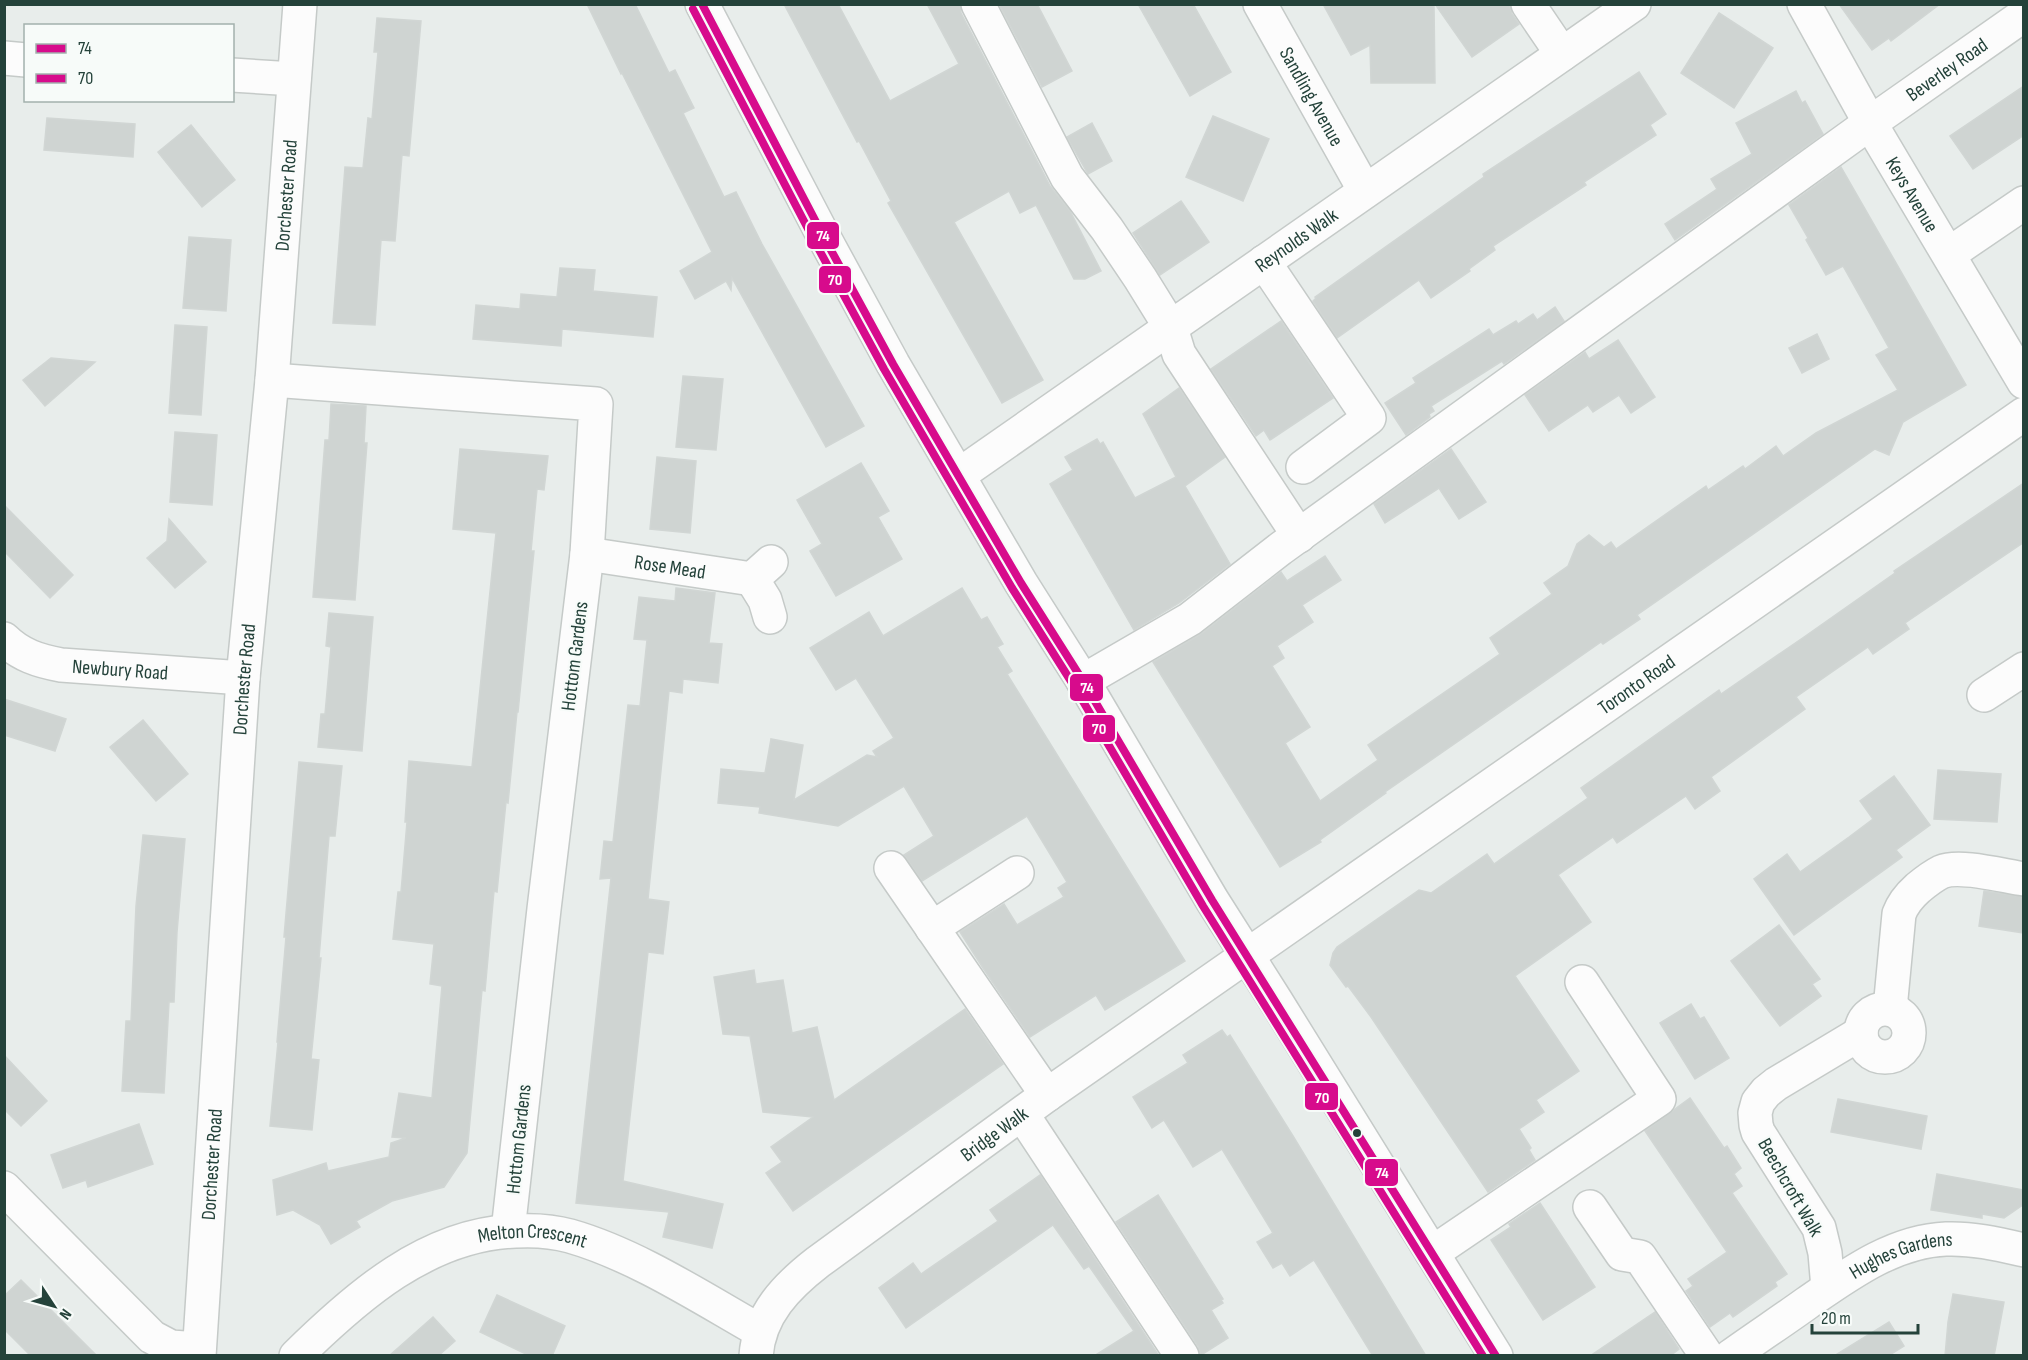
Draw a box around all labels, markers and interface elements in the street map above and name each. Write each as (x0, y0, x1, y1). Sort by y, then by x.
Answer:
legend (24, 24, 234, 102)
street label: Beverley Road (1902, 33, 1993, 107)
text: 74 (78, 38, 92, 59)
street label: Sandling Avenue (1274, 43, 1348, 151)
text: 70 (78, 68, 93, 89)
street label: Dorchester Road (271, 139, 303, 252)
street label: Keys Avenue (1880, 153, 1943, 237)
street label: Reynolds Walk (1251, 203, 1343, 278)
line badge: 74 (806, 221, 840, 250)
text: 74 (816, 227, 830, 246)
line badge: 70 (818, 265, 852, 294)
text: 70 (828, 271, 842, 290)
street label: Rose Mead (633, 550, 707, 585)
street label: Hottom Gardens (556, 600, 594, 712)
street label: Dorchester Road (228, 623, 261, 736)
street label: Toronto Road (1594, 650, 1680, 720)
street label: Newbury Road (71, 655, 169, 686)
line badge: 74 (1069, 673, 1104, 702)
text: 74 (1080, 679, 1094, 698)
line badge: 70 (1082, 714, 1116, 743)
text: 70 (1092, 720, 1106, 739)
line badge: 70 (1304, 1082, 1339, 1111)
street label: Hottom Gardens (501, 1083, 537, 1195)
text: 70 (1315, 1089, 1329, 1108)
street label: Bridge Walk (956, 1102, 1033, 1167)
street label: Dorchester Road (197, 1108, 228, 1221)
unlabelled marker (1351, 1127, 1363, 1139)
street label: Beechcroft Walk (1752, 1134, 1828, 1241)
line badge: 74 (1364, 1158, 1399, 1187)
text: 74 (1375, 1164, 1389, 1183)
street label: Melton Crescent (476, 1220, 590, 1254)
street label: Hughes Gardens (1845, 1228, 1953, 1285)
north arrow (24, 1276, 84, 1336)
scale bar (1812, 1297, 1918, 1335)
text: N (55, 1305, 75, 1323)
text: 20 m (1821, 1308, 1851, 1329)

